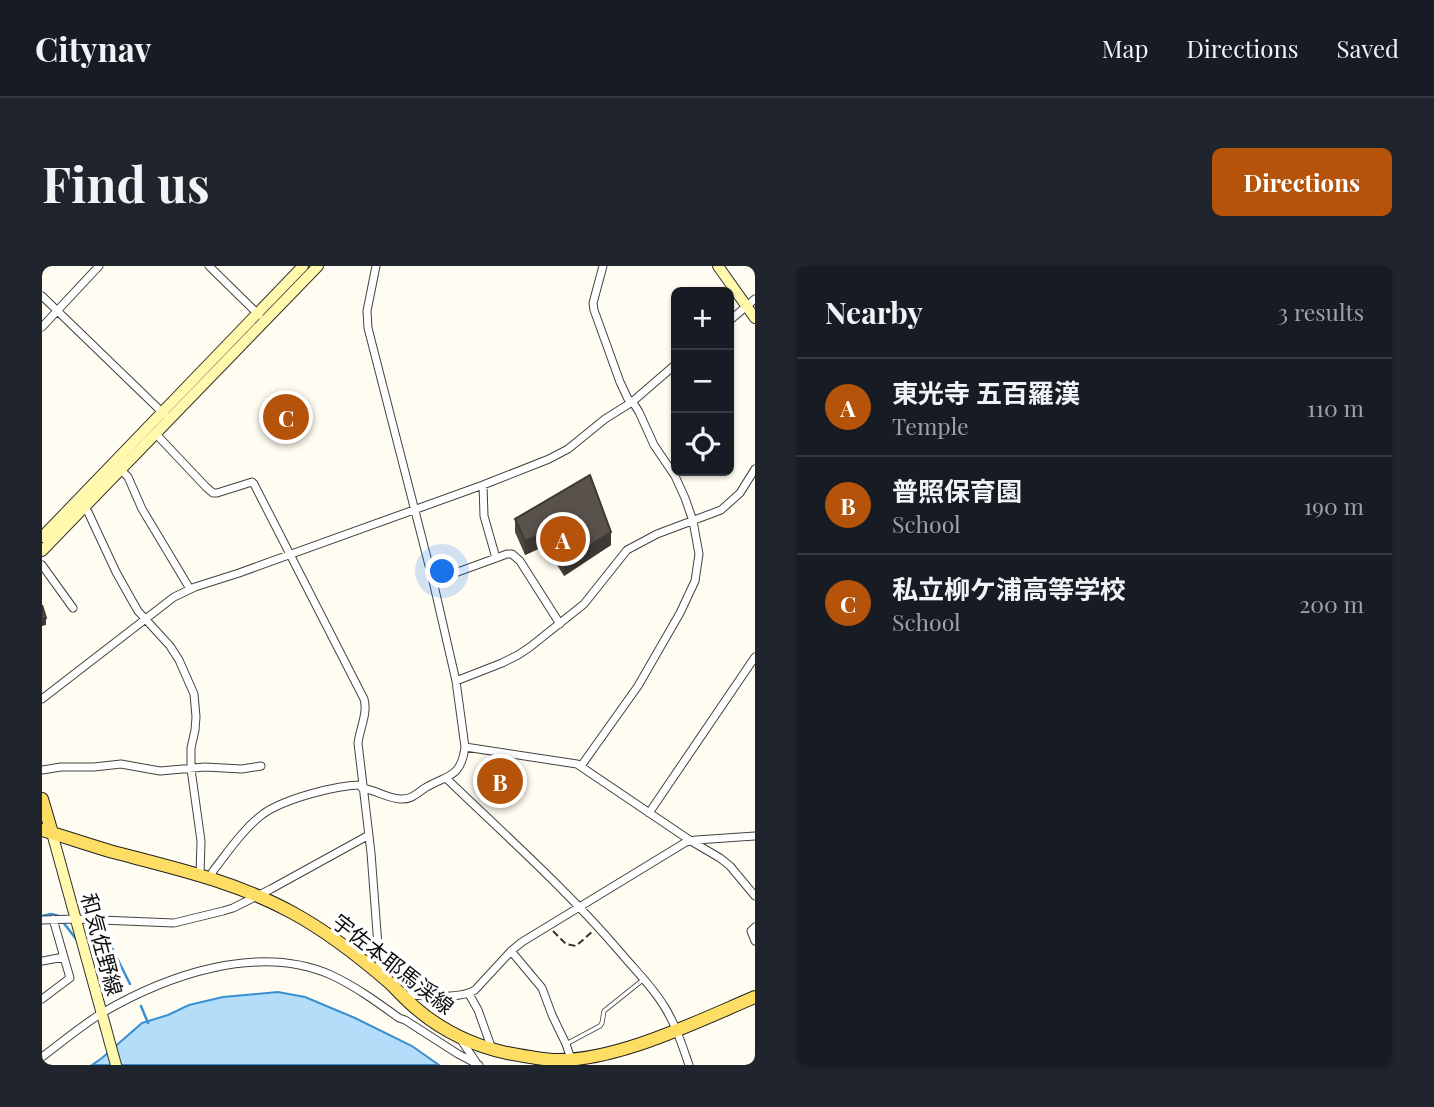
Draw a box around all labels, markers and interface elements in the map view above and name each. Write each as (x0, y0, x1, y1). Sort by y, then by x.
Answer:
text: Citynav (35, 26, 151, 70)
text: Map (1102, 32, 1148, 64)
text: Directions (1186, 32, 1299, 64)
text: Saved (1337, 32, 1399, 64)
button: Directions (1212, 148, 1392, 216)
text: Find us (42, 150, 210, 215)
map controls (671, 287, 734, 476)
button: + (671, 287, 734, 350)
text: Nearby (825, 292, 923, 332)
text: 3 results (1278, 296, 1364, 327)
button: − (671, 350, 734, 413)
text: 東光寺 五百羅漢 (892, 375, 1080, 410)
pin: C (263, 391, 309, 443)
text: A (840, 392, 856, 423)
text: 110 m (1307, 392, 1364, 423)
text: Temple (892, 410, 969, 441)
button: locate (671, 413, 734, 476)
text: 普照保育園 (892, 473, 1022, 508)
text: B (840, 490, 856, 521)
text: 190 m (1304, 490, 1364, 521)
text: School (892, 508, 961, 539)
pin: A (540, 513, 586, 565)
your location (425, 554, 459, 588)
text: 私立柳ケ浦高等学校 (892, 571, 1126, 606)
text: C (840, 588, 856, 619)
text: 200 m (1299, 588, 1364, 619)
text: School (892, 606, 961, 637)
pin: B (477, 755, 523, 807)
street label: 和気佐野線 (76, 890, 130, 998)
street label: 宇佐本耶馬渓線 (327, 907, 461, 1019)

